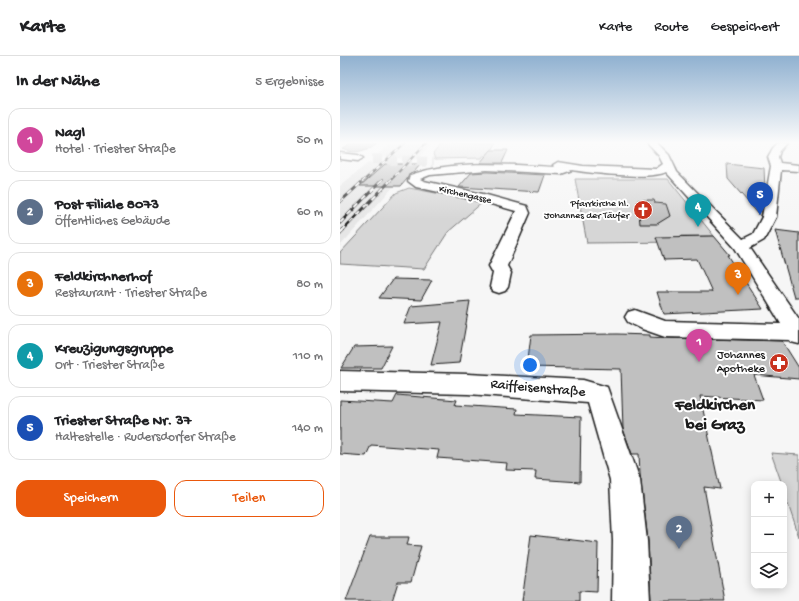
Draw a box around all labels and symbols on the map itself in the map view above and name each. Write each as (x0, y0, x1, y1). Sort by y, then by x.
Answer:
pin: 5 (747, 182, 773, 215)
street label: Kirchengasse (438, 183, 493, 207)
pin: 4 (685, 194, 711, 227)
place label: Pfarrkirche hl. Johannes der Täufer (544, 198, 630, 222)
church icon: Pfarrkirche hl. Johannes der Täufer (632, 199, 654, 221)
pin: 3 (725, 262, 751, 295)
pin: 1 (686, 329, 712, 362)
place label: Johannes Apotheke (717, 349, 766, 377)
pharmacy icon: Johannes Apotheke (768, 352, 790, 374)
your location (520, 355, 540, 375)
street label: Raiffeisenstraße (490, 376, 587, 402)
district label: Feldkirchen bei Graz (674, 396, 756, 436)
pin: 2 (666, 516, 692, 549)

